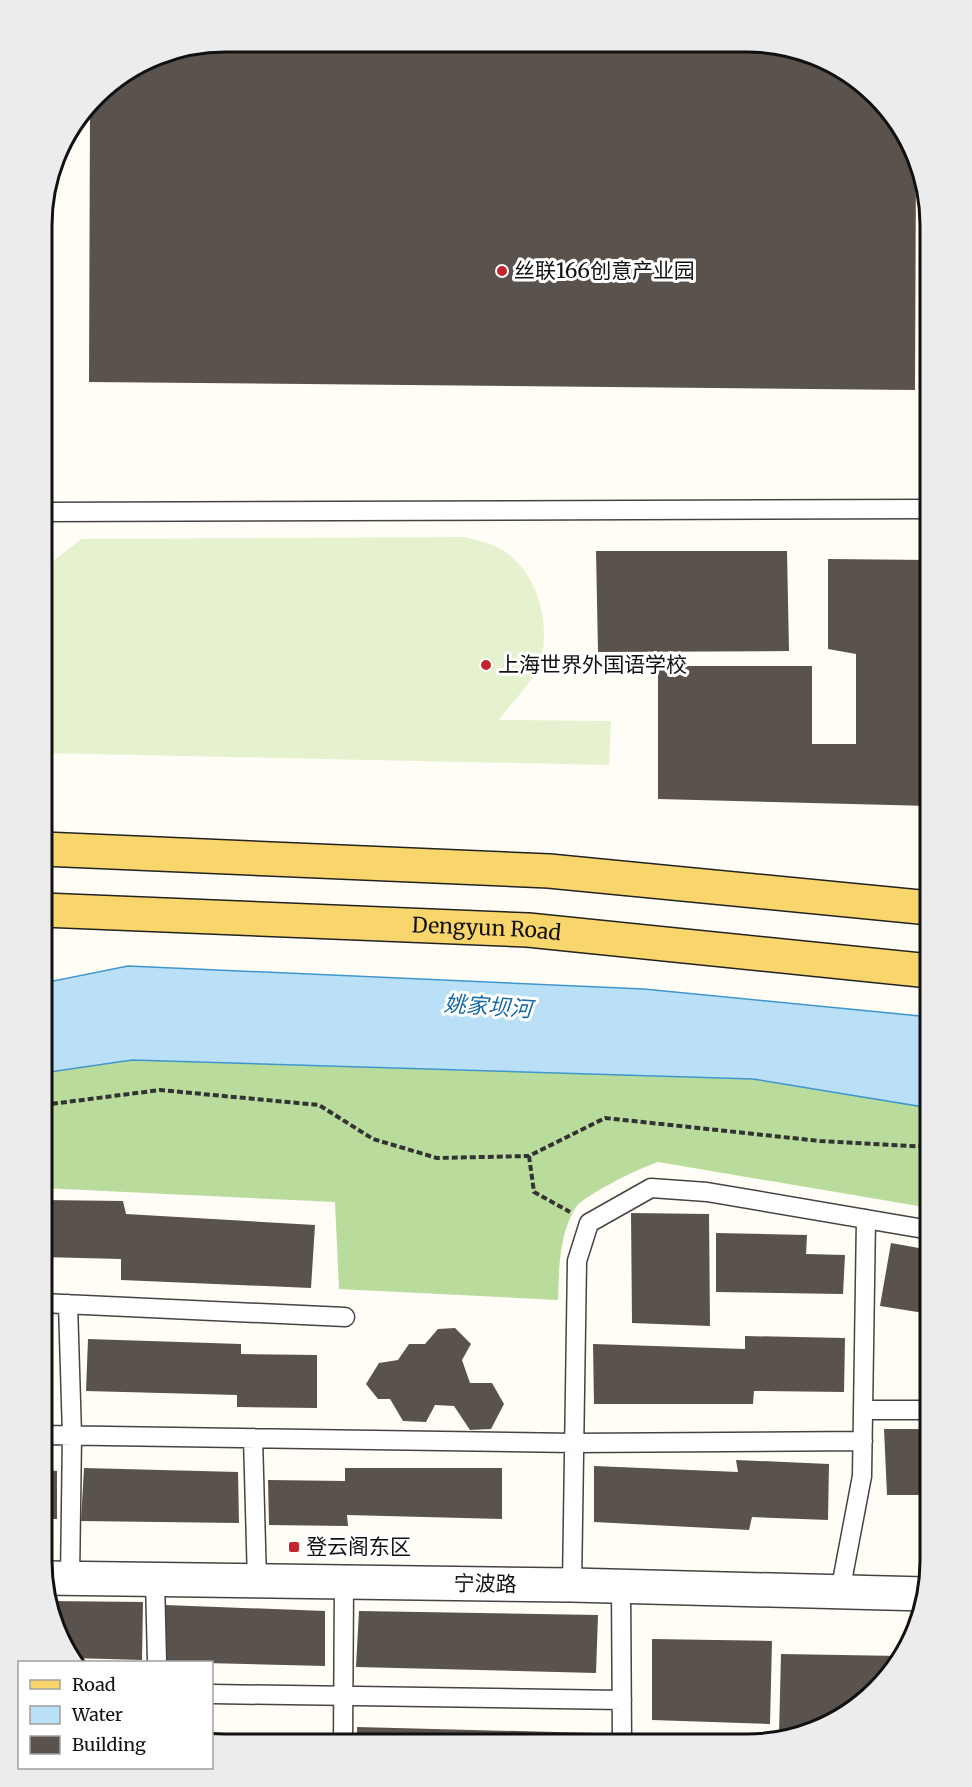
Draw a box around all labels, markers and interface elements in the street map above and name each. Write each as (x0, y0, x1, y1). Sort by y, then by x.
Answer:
place label: 丝联166创意产业园 (514, 257, 695, 284)
marker: 丝联166创意产业园 (495, 264, 509, 278)
place label: 上海世界外国语学校 (498, 651, 687, 678)
marker: 上海世界外国语学校 (479, 658, 493, 672)
street label: Dengyun Road (411, 911, 563, 946)
water label: 姚家坝河 (443, 989, 537, 1023)
place label: 登云阁东区 (306, 1533, 411, 1560)
marker: 登云阁东区 (287, 1540, 301, 1554)
street label: 宁波路 (453, 1569, 517, 1598)
legend (18, 1661, 213, 1769)
text: Road (72, 1673, 116, 1696)
text: Water (71, 1703, 123, 1726)
text: Building (72, 1733, 146, 1756)

